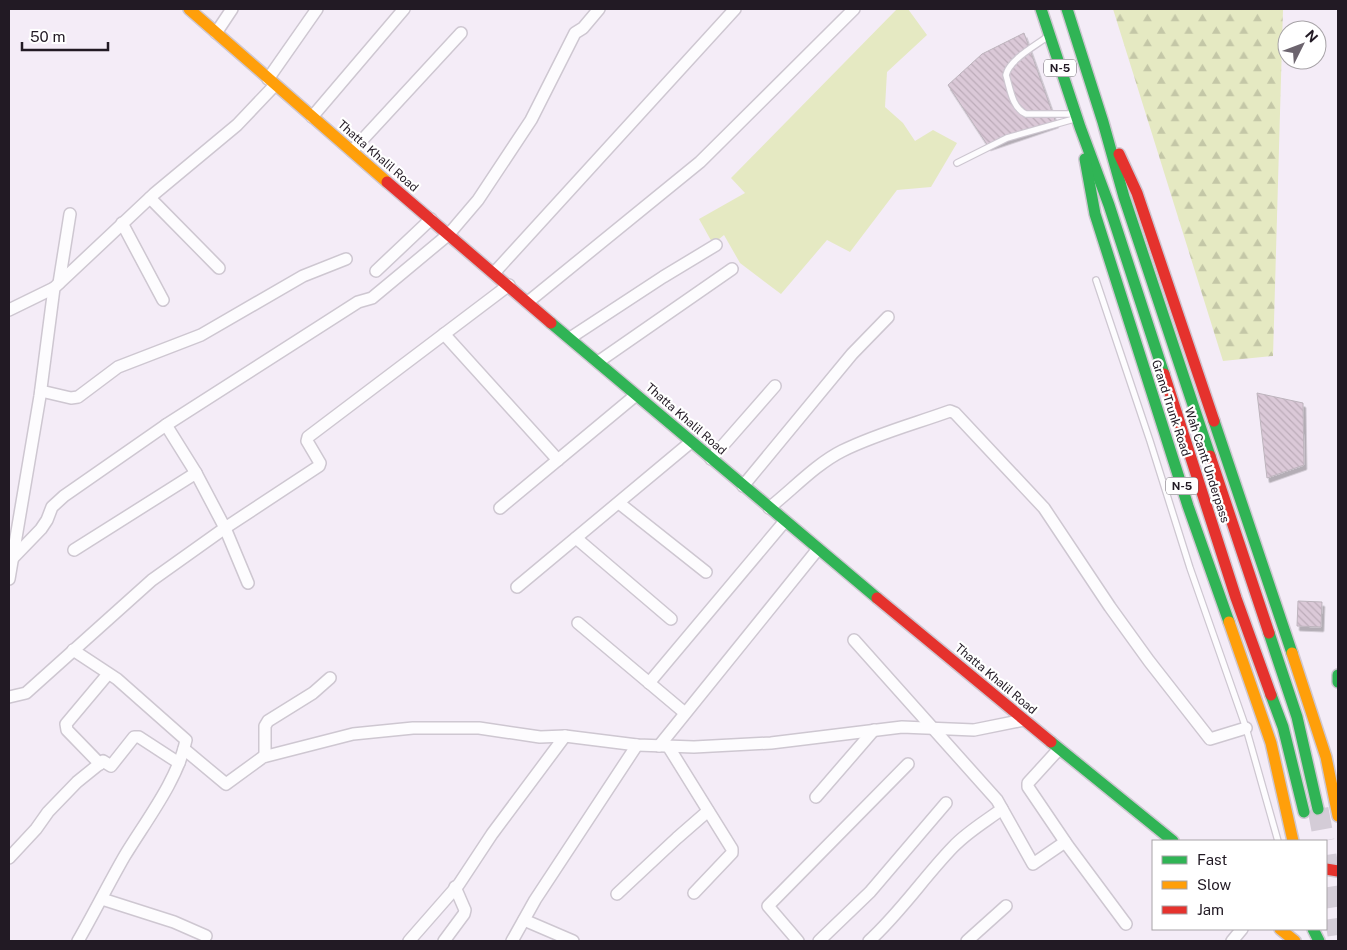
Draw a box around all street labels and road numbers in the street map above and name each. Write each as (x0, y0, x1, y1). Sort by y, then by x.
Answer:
road number: N-5 (1044, 59, 1076, 76)
street label: Thatta Khalil Road (335, 117, 421, 195)
street label: Grand Trunk Road (1149, 358, 1193, 458)
street label: Thatta Khalil Road (643, 380, 729, 458)
street label: Wah Cantt Underpass (1182, 406, 1232, 524)
road number: N-5 (1166, 478, 1198, 494)
street label: Thatta Khalil Road (952, 641, 1040, 717)

